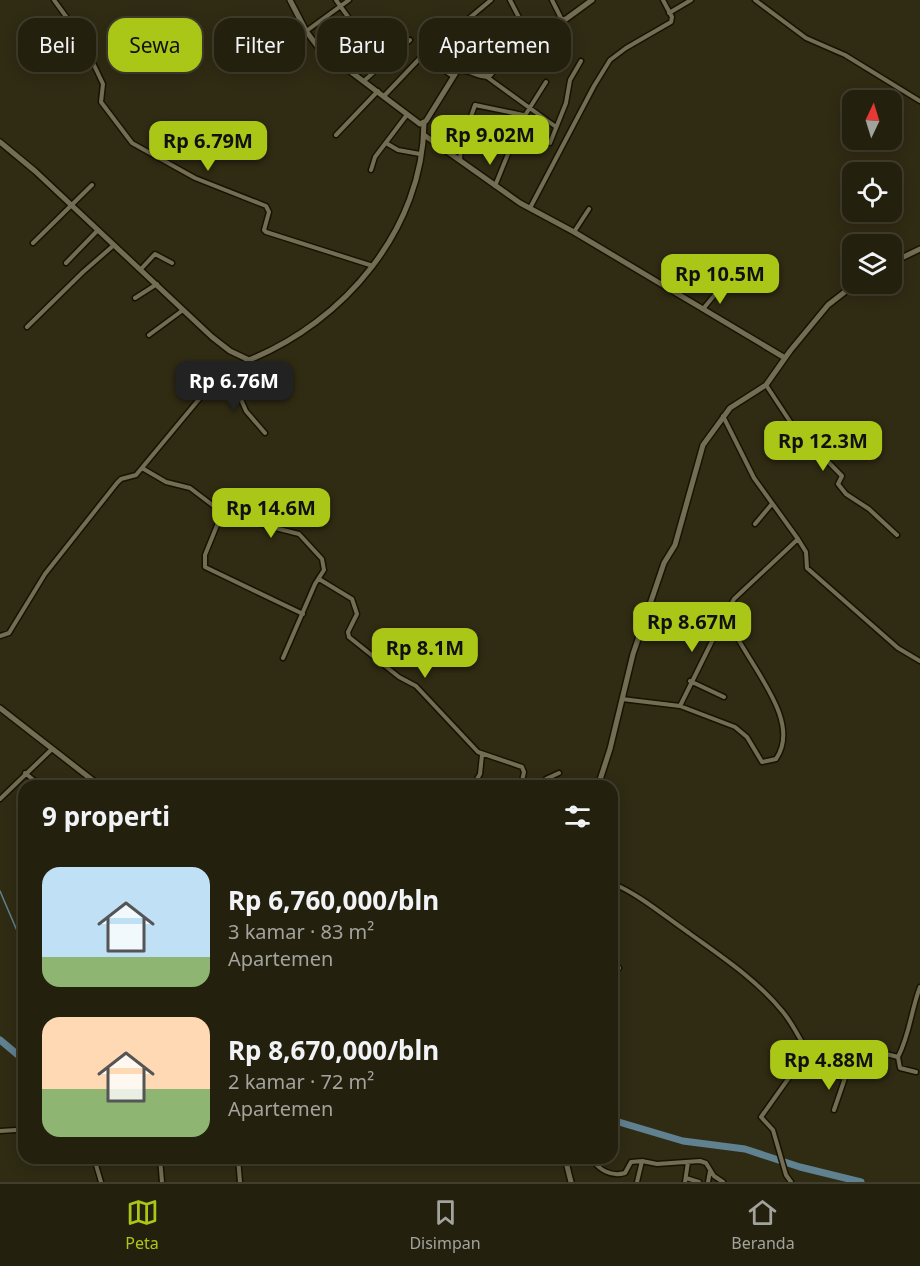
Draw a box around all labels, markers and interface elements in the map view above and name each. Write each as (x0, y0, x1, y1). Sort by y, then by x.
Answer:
chip: Beli (18, 18, 96, 72)
chip: Sewa (108, 18, 202, 72)
chip: Filter (214, 18, 305, 72)
chip: Baru (317, 18, 407, 72)
chip: Apartemen (419, 18, 571, 72)
north arrow (842, 90, 902, 150)
map controls (842, 90, 902, 294)
pin: Rp 9.02M (428, 115, 552, 166)
pin: Rp 6.79M (146, 121, 270, 172)
text: Rp 9.02M (445, 121, 535, 148)
text: Rp 6.79M (163, 127, 253, 154)
button: locate (842, 162, 902, 222)
button: layers (842, 234, 902, 294)
pin: Rp 10.5M (658, 254, 782, 305)
text: Rp 10.5M (675, 260, 765, 287)
pin: Rp 6.76M (172, 361, 296, 412)
text: Rp 6.76M (189, 367, 279, 394)
pin: Rp 12.3M (761, 421, 885, 472)
text: Rp 12.3M (778, 427, 868, 454)
pin: Rp 14.6M (209, 488, 333, 539)
text: Rp 14.6M (226, 494, 316, 521)
pin: Rp 8.67M (630, 602, 754, 653)
text: Rp 8.67M (647, 608, 737, 635)
pin: Rp 8.1M (370, 628, 480, 679)
text: Rp 8.1M (386, 634, 464, 661)
text: 9 properti (42, 798, 170, 834)
icon: filters (561, 800, 594, 833)
text: Rp 6,760,000/bln (228, 882, 439, 918)
icon: home (90, 891, 162, 963)
text: 3 kamar · 83 m² (228, 918, 374, 945)
text: Apartemen (228, 945, 333, 972)
text: Rp 8,670,000/bln (228, 1032, 439, 1068)
pin: Rp 4.88M (767, 1040, 891, 1091)
icon: home (90, 1041, 162, 1113)
text: Rp 4.88M (784, 1046, 874, 1073)
text: 2 kamar · 72 m² (228, 1068, 374, 1095)
text: Apartemen (228, 1095, 333, 1122)
tab: Peta (125, 1196, 159, 1254)
tab: Disimpan (409, 1196, 481, 1254)
tab: Beranda (731, 1196, 795, 1254)

